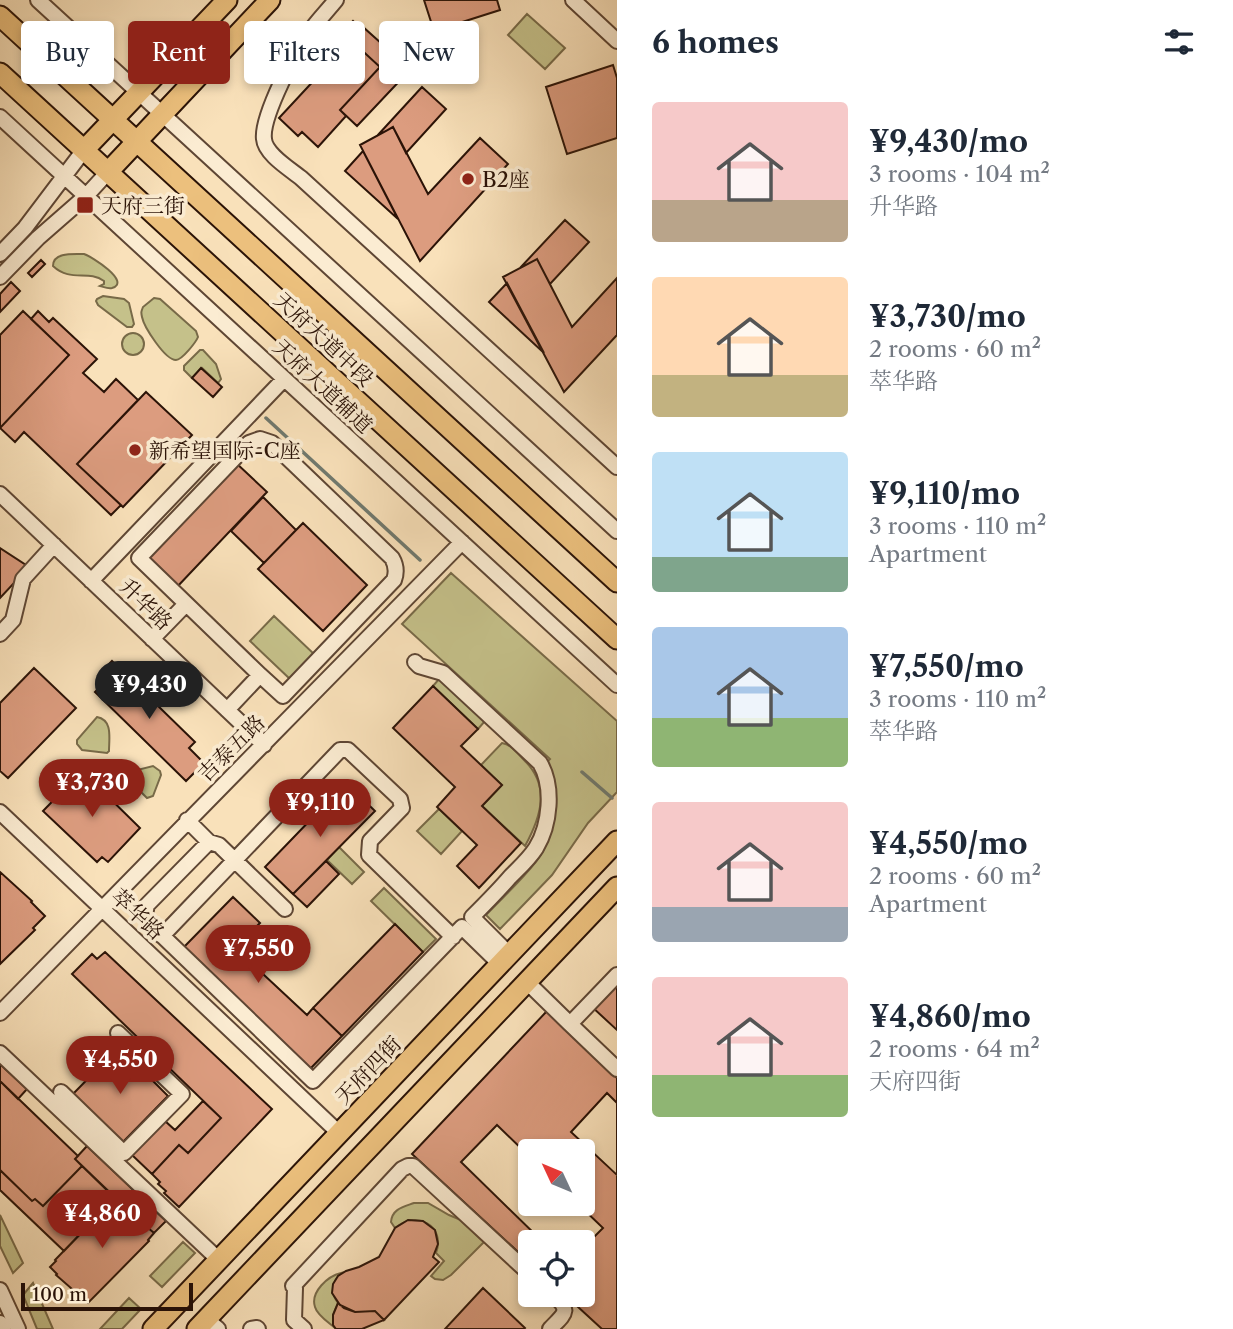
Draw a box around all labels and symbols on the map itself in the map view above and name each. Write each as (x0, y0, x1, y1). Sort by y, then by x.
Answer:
place label: B2座 (482, 167, 530, 192)
marker: B2座 (460, 171, 476, 187)
place label: 天府三街 (101, 193, 185, 218)
marker: 天府三街 (75, 195, 95, 215)
street label: 天府大道中段 (269, 287, 379, 391)
street label: 天府大道辅道 (268, 334, 378, 438)
place label: 新希望国际-C座 (149, 438, 301, 463)
marker: 新希望国际-C座 (127, 442, 143, 458)
street label: 升华路 (115, 573, 177, 635)
pin: ¥9,430 (92, 662, 206, 721)
street label: 吉泰五路 (192, 709, 270, 787)
pin: ¥3,730 (35, 760, 149, 819)
pin: ¥9,110 (263, 780, 377, 839)
street label: 萃华路 (106, 883, 170, 945)
pin: ¥7,550 (201, 926, 315, 985)
street label: 天府四街 (330, 1031, 406, 1109)
pin: ¥4,550 (63, 1036, 177, 1096)
north arrow (518, 1139, 595, 1216)
pin: ¥4,860 (45, 1190, 159, 1250)
scale bar (21, 1280, 192, 1312)

